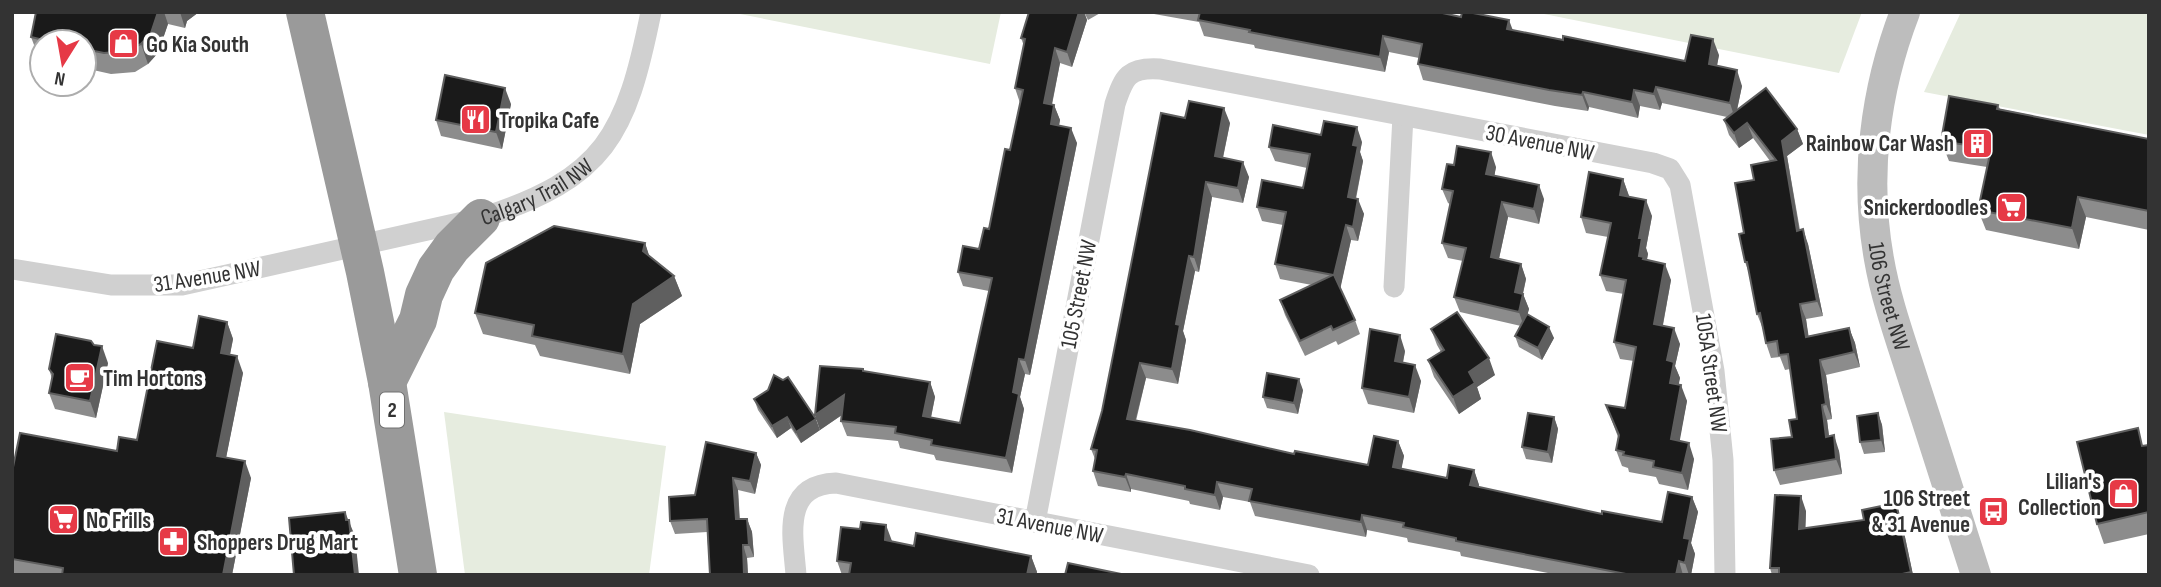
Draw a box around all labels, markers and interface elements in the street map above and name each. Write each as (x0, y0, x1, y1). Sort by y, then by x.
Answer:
shop icon: Go Kia South (106, 27, 140, 61)
north arrow (28, 28, 98, 98)
place label: Go Kia South (146, 31, 249, 59)
text: N (53, 66, 67, 90)
restaurant icon: Tropika Cafe (459, 103, 493, 137)
place label: Tropika Cafe (499, 107, 599, 135)
street label: 30 Avenue NW (1483, 119, 1597, 167)
building icon: Rainbow Car Wash (1960, 126, 1994, 160)
place label: Rainbow Car Wash (1806, 130, 1954, 158)
street label: Calgary Trail NW (477, 153, 599, 232)
supermarket icon: Snickerdoodles (1994, 190, 2028, 224)
place label: Snickerdoodles (1864, 194, 1988, 222)
street label: 105 Street NW (1055, 237, 1103, 351)
street label: 106 Street NW (1861, 240, 1916, 354)
street label: 31 Avenue NW (152, 255, 263, 299)
street label: 105A Street NW (1689, 312, 1733, 434)
cafe icon: Tim Hortons (63, 361, 97, 395)
place label: Tim Hortons (103, 365, 203, 393)
road number: 2 (380, 392, 404, 428)
place label: Lilian's Collection (2018, 468, 2101, 522)
shop icon: Lilian's Collection (2107, 477, 2141, 511)
place label: 106 Street & 31 Avenue (1871, 485, 1970, 539)
bus stop icon: 106 Street & 31 Avenue (1976, 494, 2010, 528)
street label: 31 Avenue NW (994, 502, 1105, 550)
supermarket icon: No Frills (46, 503, 80, 537)
place label: No Frills (86, 507, 151, 535)
pharmacy icon: Shoppers Drug Mart (157, 525, 191, 559)
place label: Shoppers Drug Mart (197, 529, 358, 557)

